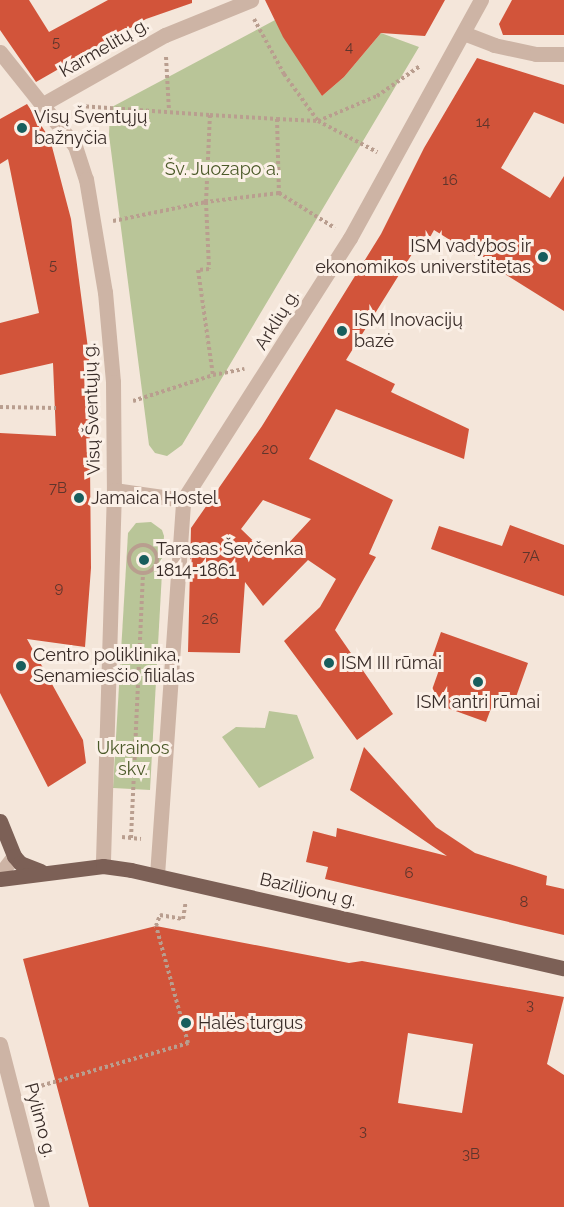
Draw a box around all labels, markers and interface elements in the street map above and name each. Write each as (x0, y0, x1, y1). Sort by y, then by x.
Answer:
street label: Karmelitų g. (56, 14, 152, 82)
house number: 5 (52, 34, 60, 52)
house number: 4 (345, 39, 353, 57)
place label: Visų Šventųjų bažnyčia (34, 107, 147, 150)
house number: 14 (476, 114, 490, 132)
marker: Visų Šventųjų bažnyčia (15, 121, 29, 135)
park label: Šv. Juozapo a. (165, 158, 279, 180)
house number: 16 (442, 172, 458, 190)
place label: ISM vadybos ir ekonomikos universtitetas (315, 236, 531, 278)
marker: ISM vadybos ir ekonomikos universtitetas (536, 250, 550, 264)
house number: 5 (49, 257, 57, 275)
street label: Arklių g. (250, 286, 304, 354)
place label: ISM Inovacijų bazė (354, 310, 463, 352)
marker: ISM Inovacijų bazė (335, 324, 349, 338)
street label: Visų Šventųjų g. (79, 342, 105, 476)
house number: 20 (262, 441, 278, 459)
house number: 7B (49, 480, 67, 498)
place label: Jamaica Hostel (91, 487, 218, 509)
marker: Jamaica Hostel (72, 491, 86, 505)
place label: Tarasas Ševčenka 1814-1861 (156, 539, 303, 582)
house number: 7A (522, 548, 540, 566)
marker: Tarasas Ševčenka 1814-1861 (137, 553, 151, 567)
house number: 9 (55, 580, 63, 598)
house number: 26 (202, 611, 218, 629)
place label: Centro poliklinika, Senamiesčio filialas (33, 645, 195, 688)
place label: ISM III rūmai (341, 652, 442, 674)
marker: ISM III rūmai (322, 656, 336, 670)
marker: Centro poliklinika, Senamiesčio filialas (14, 659, 28, 673)
marker: ISM antri rūmai (471, 675, 485, 689)
place label: ISM antri rūmai (416, 691, 540, 713)
park label: Ukrainos skv. (97, 738, 169, 780)
house number: 6 (404, 865, 414, 883)
street label: Bazilijonų g. (258, 868, 358, 912)
house number: 8 (520, 894, 528, 912)
house number: 3 (526, 997, 534, 1015)
place label: Halės turgus (198, 1012, 303, 1034)
marker: Halės turgus (179, 1016, 193, 1030)
street label: Pylimo g. (20, 1080, 60, 1160)
house number: 3 (359, 1123, 367, 1141)
house number: 3B (462, 1146, 480, 1164)

